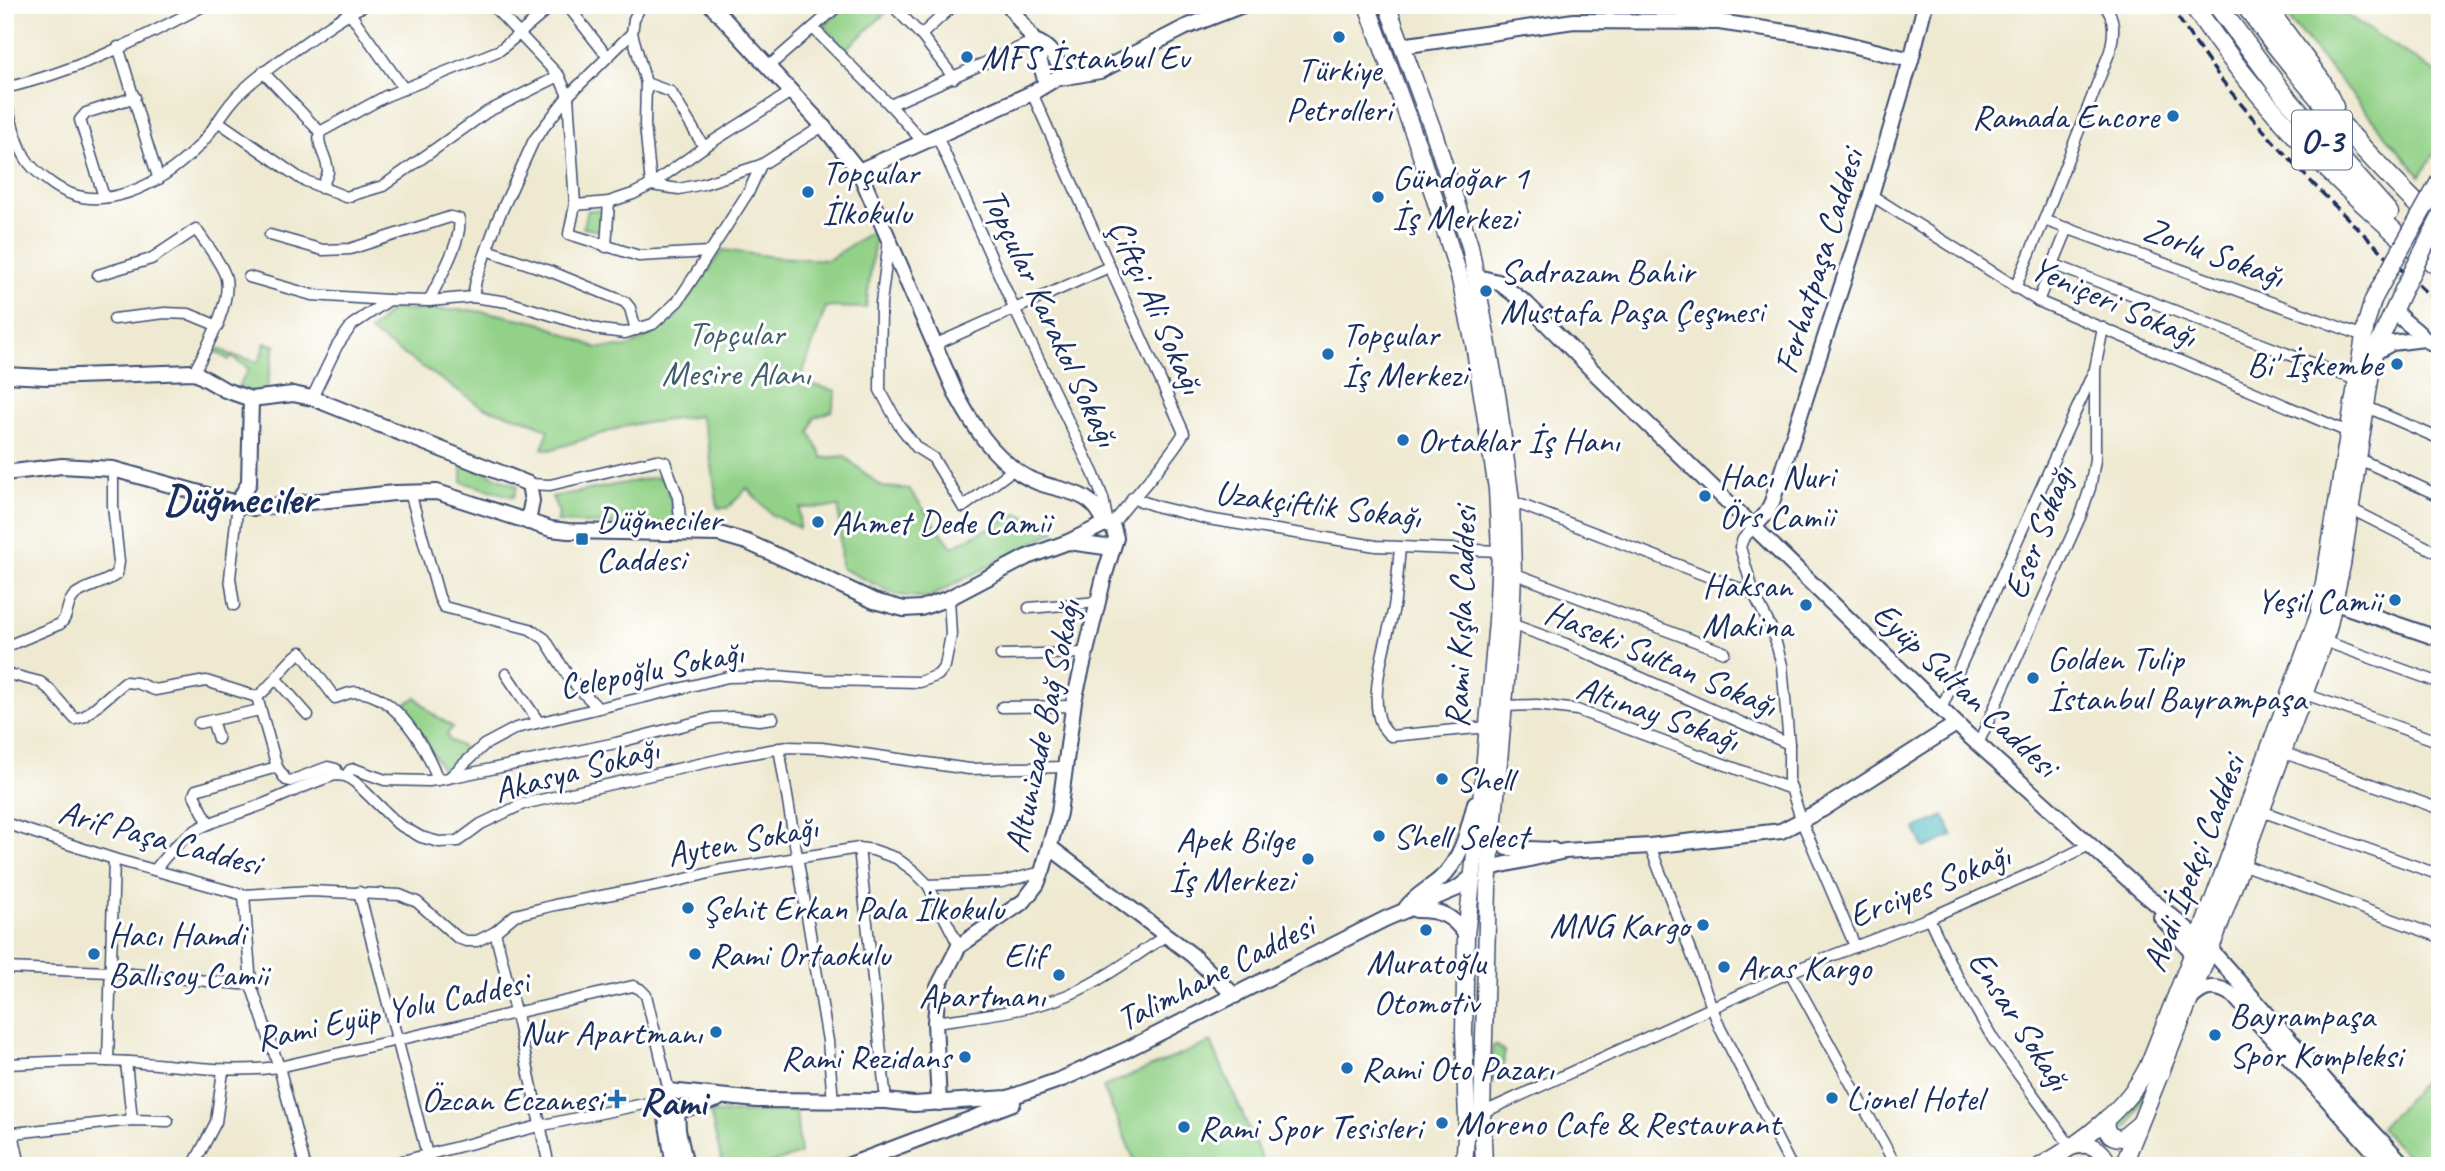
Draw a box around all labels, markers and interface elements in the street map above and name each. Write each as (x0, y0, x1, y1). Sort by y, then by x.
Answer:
marker: Türkiye Petrolleri (1331, 29, 1347, 45)
place label: MFS İstanbul Ev (981, 35, 1192, 80)
place label: Türkiye Petrolleri (1286, 47, 1396, 132)
marker: MFS İstanbul Ev (959, 49, 975, 65)
place label: Ramada Encore (1972, 94, 2162, 139)
marker: Ramada Encore (2165, 108, 2181, 124)
road number: O-3 (2292, 110, 2352, 170)
street label: Ferhatpaşa Caddesi (1763, 139, 1875, 379)
place label: Topçular İlkokulu (822, 150, 921, 235)
place label: Gündoğar 1 İş Merkezi (1392, 155, 1531, 240)
street label: Topçular Karakol Sokağı (971, 181, 1131, 455)
marker: Topçular İlkokulu (800, 184, 816, 200)
marker: Gündoğar 1 İş Merkezi (1370, 189, 1386, 205)
street label: Zorlu Sokağı (2138, 206, 2291, 299)
street label: Çiftçi Ali Sokağı (1098, 212, 1216, 402)
street label: Yeniçeri Sokağı (2024, 245, 2205, 359)
place label: Sadrazam Bahir Mustafa Paşa Çeşmesi (1500, 249, 1768, 334)
marker: Sadrazam Bahir Mustafa Paşa Çeşmesi (1478, 283, 1494, 299)
park label: Topçular Mesire Alanı (662, 311, 812, 396)
place label: Topçular İş Merkezi (1342, 312, 1472, 397)
place label: Bi' İşkembe (2247, 342, 2386, 387)
marker: Topçular İş Merkezi (1320, 346, 1336, 362)
marker: Bi' İşkembe (2389, 356, 2405, 372)
place label: Ortaklar İş Hanı (1417, 418, 1621, 463)
marker: Ortaklar İş Hanı (1395, 432, 1411, 448)
place label: Hacı Nuri Örs Camii (1719, 454, 1839, 539)
street label: Eser Sokağı (1993, 458, 2085, 605)
street label: Uzakçiftlik Sokağı (1213, 470, 1425, 540)
district label: Düğmeciler (163, 473, 321, 526)
marker: Hacı Nuri Örs Camii (1697, 488, 1713, 504)
place label: Düğmeciler Caddesi (596, 497, 725, 582)
place label: Ahmet Dede Camii (832, 500, 1055, 545)
street label: Rami Kışla Caddesi (1434, 501, 1487, 729)
marker: Ahmet Dede Camii (810, 514, 826, 530)
marker: Düğmeciler Caddesi (574, 531, 590, 547)
place label: Haksan Makina (1702, 563, 1795, 648)
place label: Yeşil Camii (2256, 578, 2385, 623)
street label: Haseki Sultan Sokağı (1538, 589, 1785, 728)
street label: Eyüp Sultan Caddesi (1863, 592, 2071, 790)
marker: Yeşil Camii (2387, 592, 2403, 608)
street label: Altunizade Bağ Sokağı (994, 594, 1092, 857)
marker: Haksan Makina (1798, 597, 1814, 613)
street label: Celepoğlu Sokağı (555, 629, 748, 709)
place label: Golden Tulip İstanbul Bayrampaşa (2047, 636, 2309, 721)
street label: Altınay Sokağı (1571, 665, 1746, 763)
marker: Golden Tulip İstanbul Bayrampaşa (2025, 670, 2041, 686)
street label: Akasya Sokağı (489, 726, 665, 813)
street label: Abdi İpekçi Caddesi (2132, 744, 2257, 978)
place label: Shell (1456, 757, 1519, 802)
marker: Shell (1434, 771, 1450, 787)
street label: Arif Paşa Caddesi (54, 789, 270, 887)
street label: Ayten Sokağı (663, 804, 822, 877)
place label: Shell Select (1393, 814, 1533, 859)
place label: Apek Bilge İş Merkezi (1169, 817, 1298, 902)
marker: Shell Select (1371, 828, 1387, 844)
street label: Erciyes Sokağı (1842, 832, 2018, 938)
marker: Apek Bilge İş Merkezi (1300, 851, 1316, 867)
place label: Şehit Erkan Pala İlkokulu (702, 886, 1006, 931)
marker: Şehit Erkan Pala İlkokulu (680, 900, 696, 916)
street label: Talimhane Caddesi (1109, 901, 1326, 1041)
place label: MNG Kargo (1549, 903, 1693, 948)
place label: Hacı Hamdi Ballısoy Camii (108, 912, 272, 997)
marker: MNG Kargo (1695, 917, 1711, 933)
marker: Muratoğlu Otomotiv (1418, 922, 1434, 938)
place label: Rami Ortaokulu (709, 932, 892, 977)
place label: Elif Apartmanı (919, 933, 1052, 1018)
place label: Muratoğlu Otomotiv (1366, 940, 1488, 1025)
street label: Ensar Sokağı (1958, 942, 2082, 1100)
place label: Aras Kargo (1738, 945, 1873, 990)
marker: Hacı Hamdi Ballısoy Camii (86, 946, 102, 962)
marker: Rami Ortaokulu (687, 946, 703, 962)
street label: Rami Eyüp Yolu Caddesi (252, 959, 537, 1061)
marker: Aras Kargo (1716, 959, 1732, 975)
marker: Elif Apartmanı (1051, 967, 1067, 983)
place label: Bayrampaşa Spor Kompleksi (2229, 993, 2407, 1078)
place label: Nur Apartmanı (520, 1010, 703, 1055)
marker: Nur Apartmanı (708, 1024, 724, 1040)
marker: Bayrampaşa Spor Kompleksi (2207, 1027, 2223, 1043)
place label: Rami Rezidans (781, 1035, 954, 1080)
place label: Rami Oto Pazarı (1361, 1046, 1555, 1091)
marker: Rami Rezidans (957, 1049, 973, 1065)
marker: Rami Oto Pazarı (1339, 1060, 1355, 1076)
place label: Lionel Hotel (1846, 1076, 1989, 1121)
place label: Özcan Eczanesi (421, 1077, 607, 1122)
district label: Rami (640, 1079, 711, 1126)
marker: Lionel Hotel (1824, 1090, 1840, 1106)
marker: Özcan Eczanesi (609, 1091, 625, 1107)
place label: Moreno Cafe & Restaurant (1456, 1101, 1783, 1146)
place label: Rami Spor Tesisleri (1198, 1105, 1426, 1150)
marker: Moreno Cafe & Restaurant (1434, 1115, 1450, 1131)
marker: Rami Spor Tesisleri (1176, 1119, 1192, 1135)

